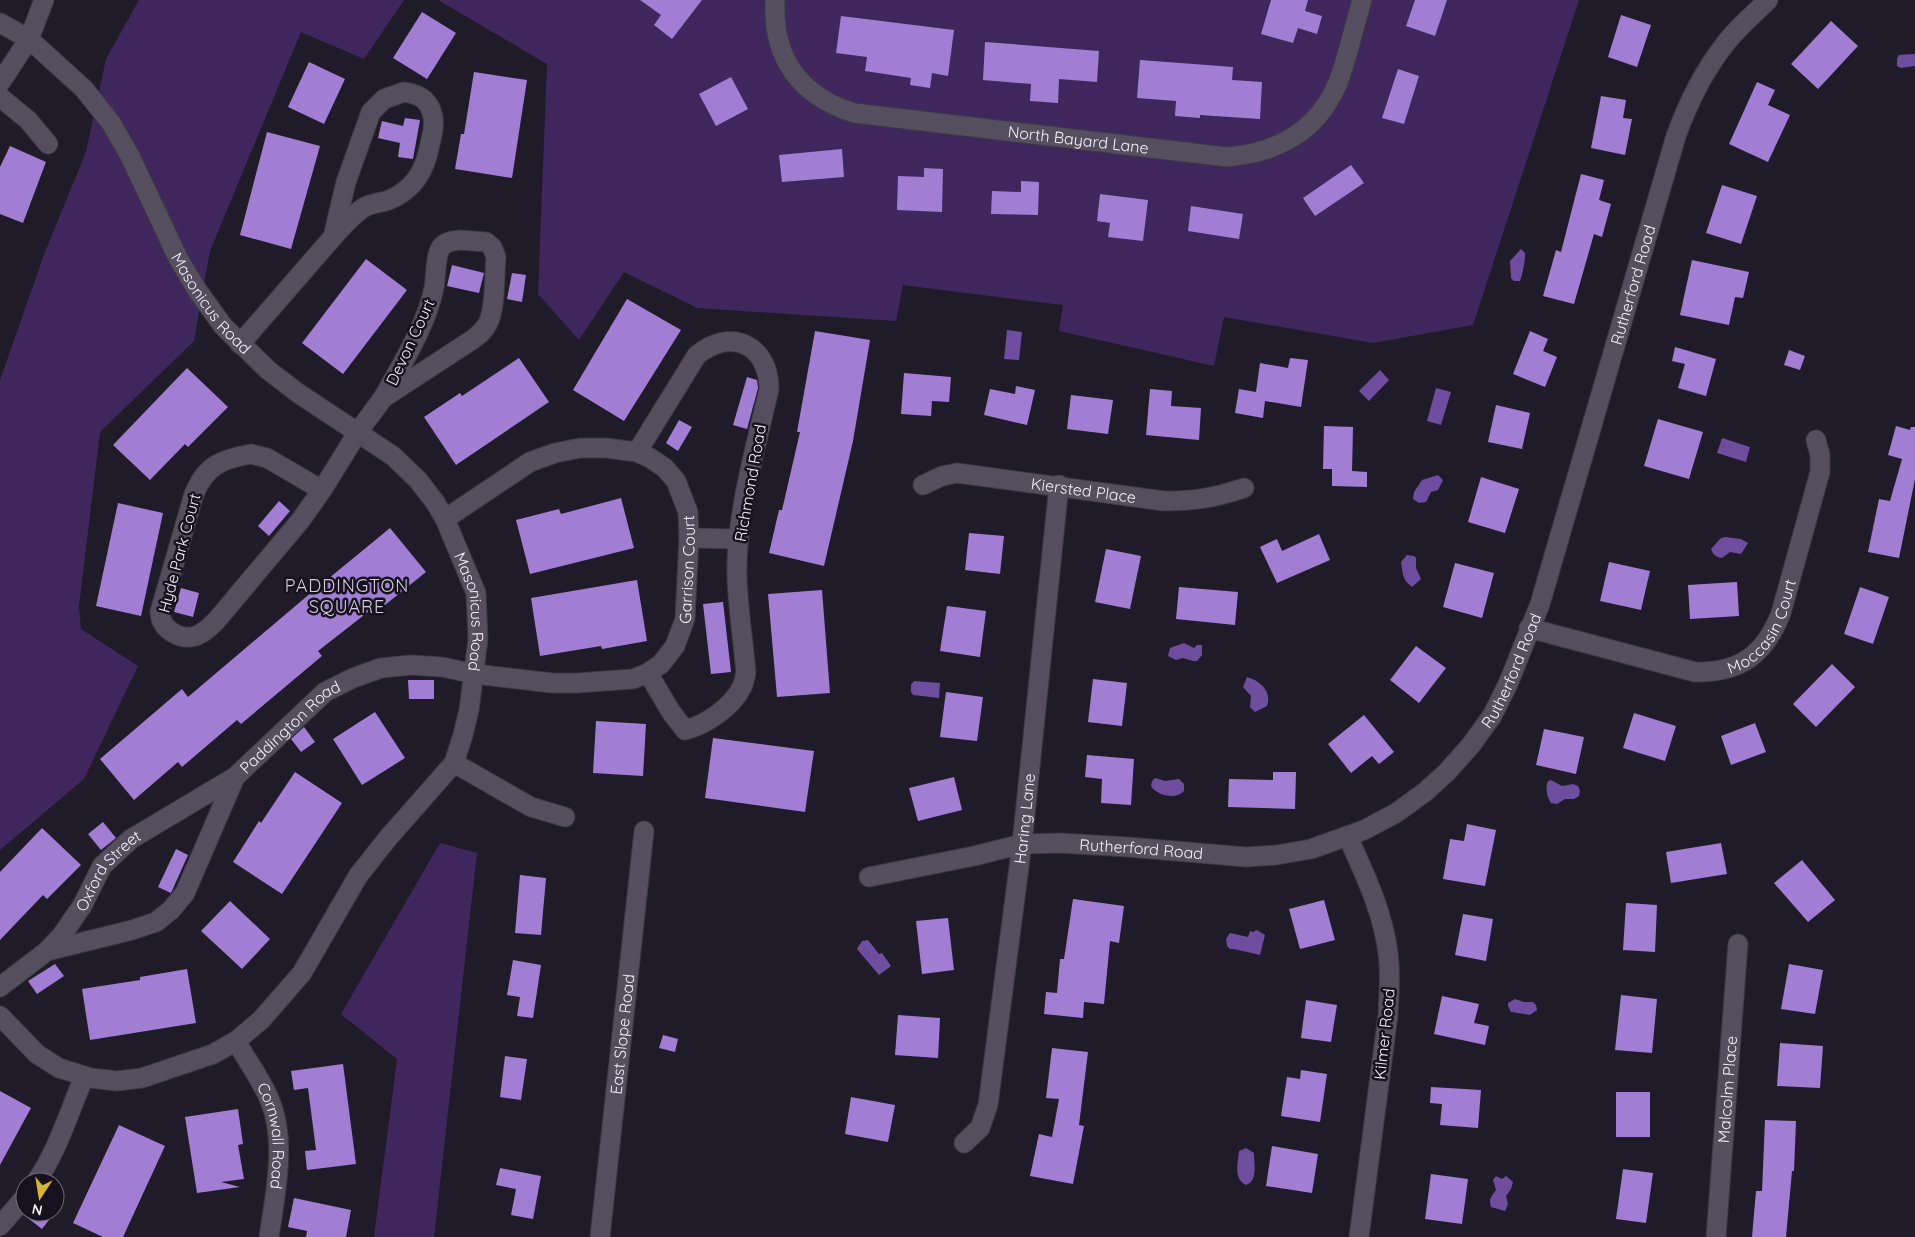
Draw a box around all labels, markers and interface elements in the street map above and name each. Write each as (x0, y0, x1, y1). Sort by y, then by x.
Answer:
street label: North Bayard Lane (1007, 121, 1150, 158)
street label: Rutherford Road (1606, 223, 1660, 347)
street label: Masonicus Road (167, 249, 255, 358)
street label: Devon Court (381, 296, 439, 388)
street label: Richmond Road (730, 423, 770, 543)
street label: Kiersted Place (1030, 473, 1137, 507)
street label: Hyde Park Court (153, 491, 205, 615)
street label: Garrison Court (675, 515, 699, 624)
street label: Masonicus Road (450, 549, 488, 672)
district label: PADDINGTON SQUARE (285, 574, 409, 618)
street label: Moccasin Court (1724, 577, 1800, 678)
street label: Rutherford Road (1476, 610, 1545, 732)
street label: Paddington Road (235, 676, 343, 778)
street label: Haring Lane (1010, 772, 1039, 865)
street label: Oxford Street (71, 826, 144, 915)
street label: Rutherford Road (1079, 834, 1204, 863)
street label: East Slope Road (606, 973, 638, 1095)
street label: Kilmer Road (1369, 987, 1399, 1081)
street label: Malcolm Place (1713, 1035, 1741, 1144)
street label: Cornwall Road (253, 1079, 289, 1190)
north arrow (15, 1172, 65, 1222)
text: N (30, 1200, 44, 1220)

